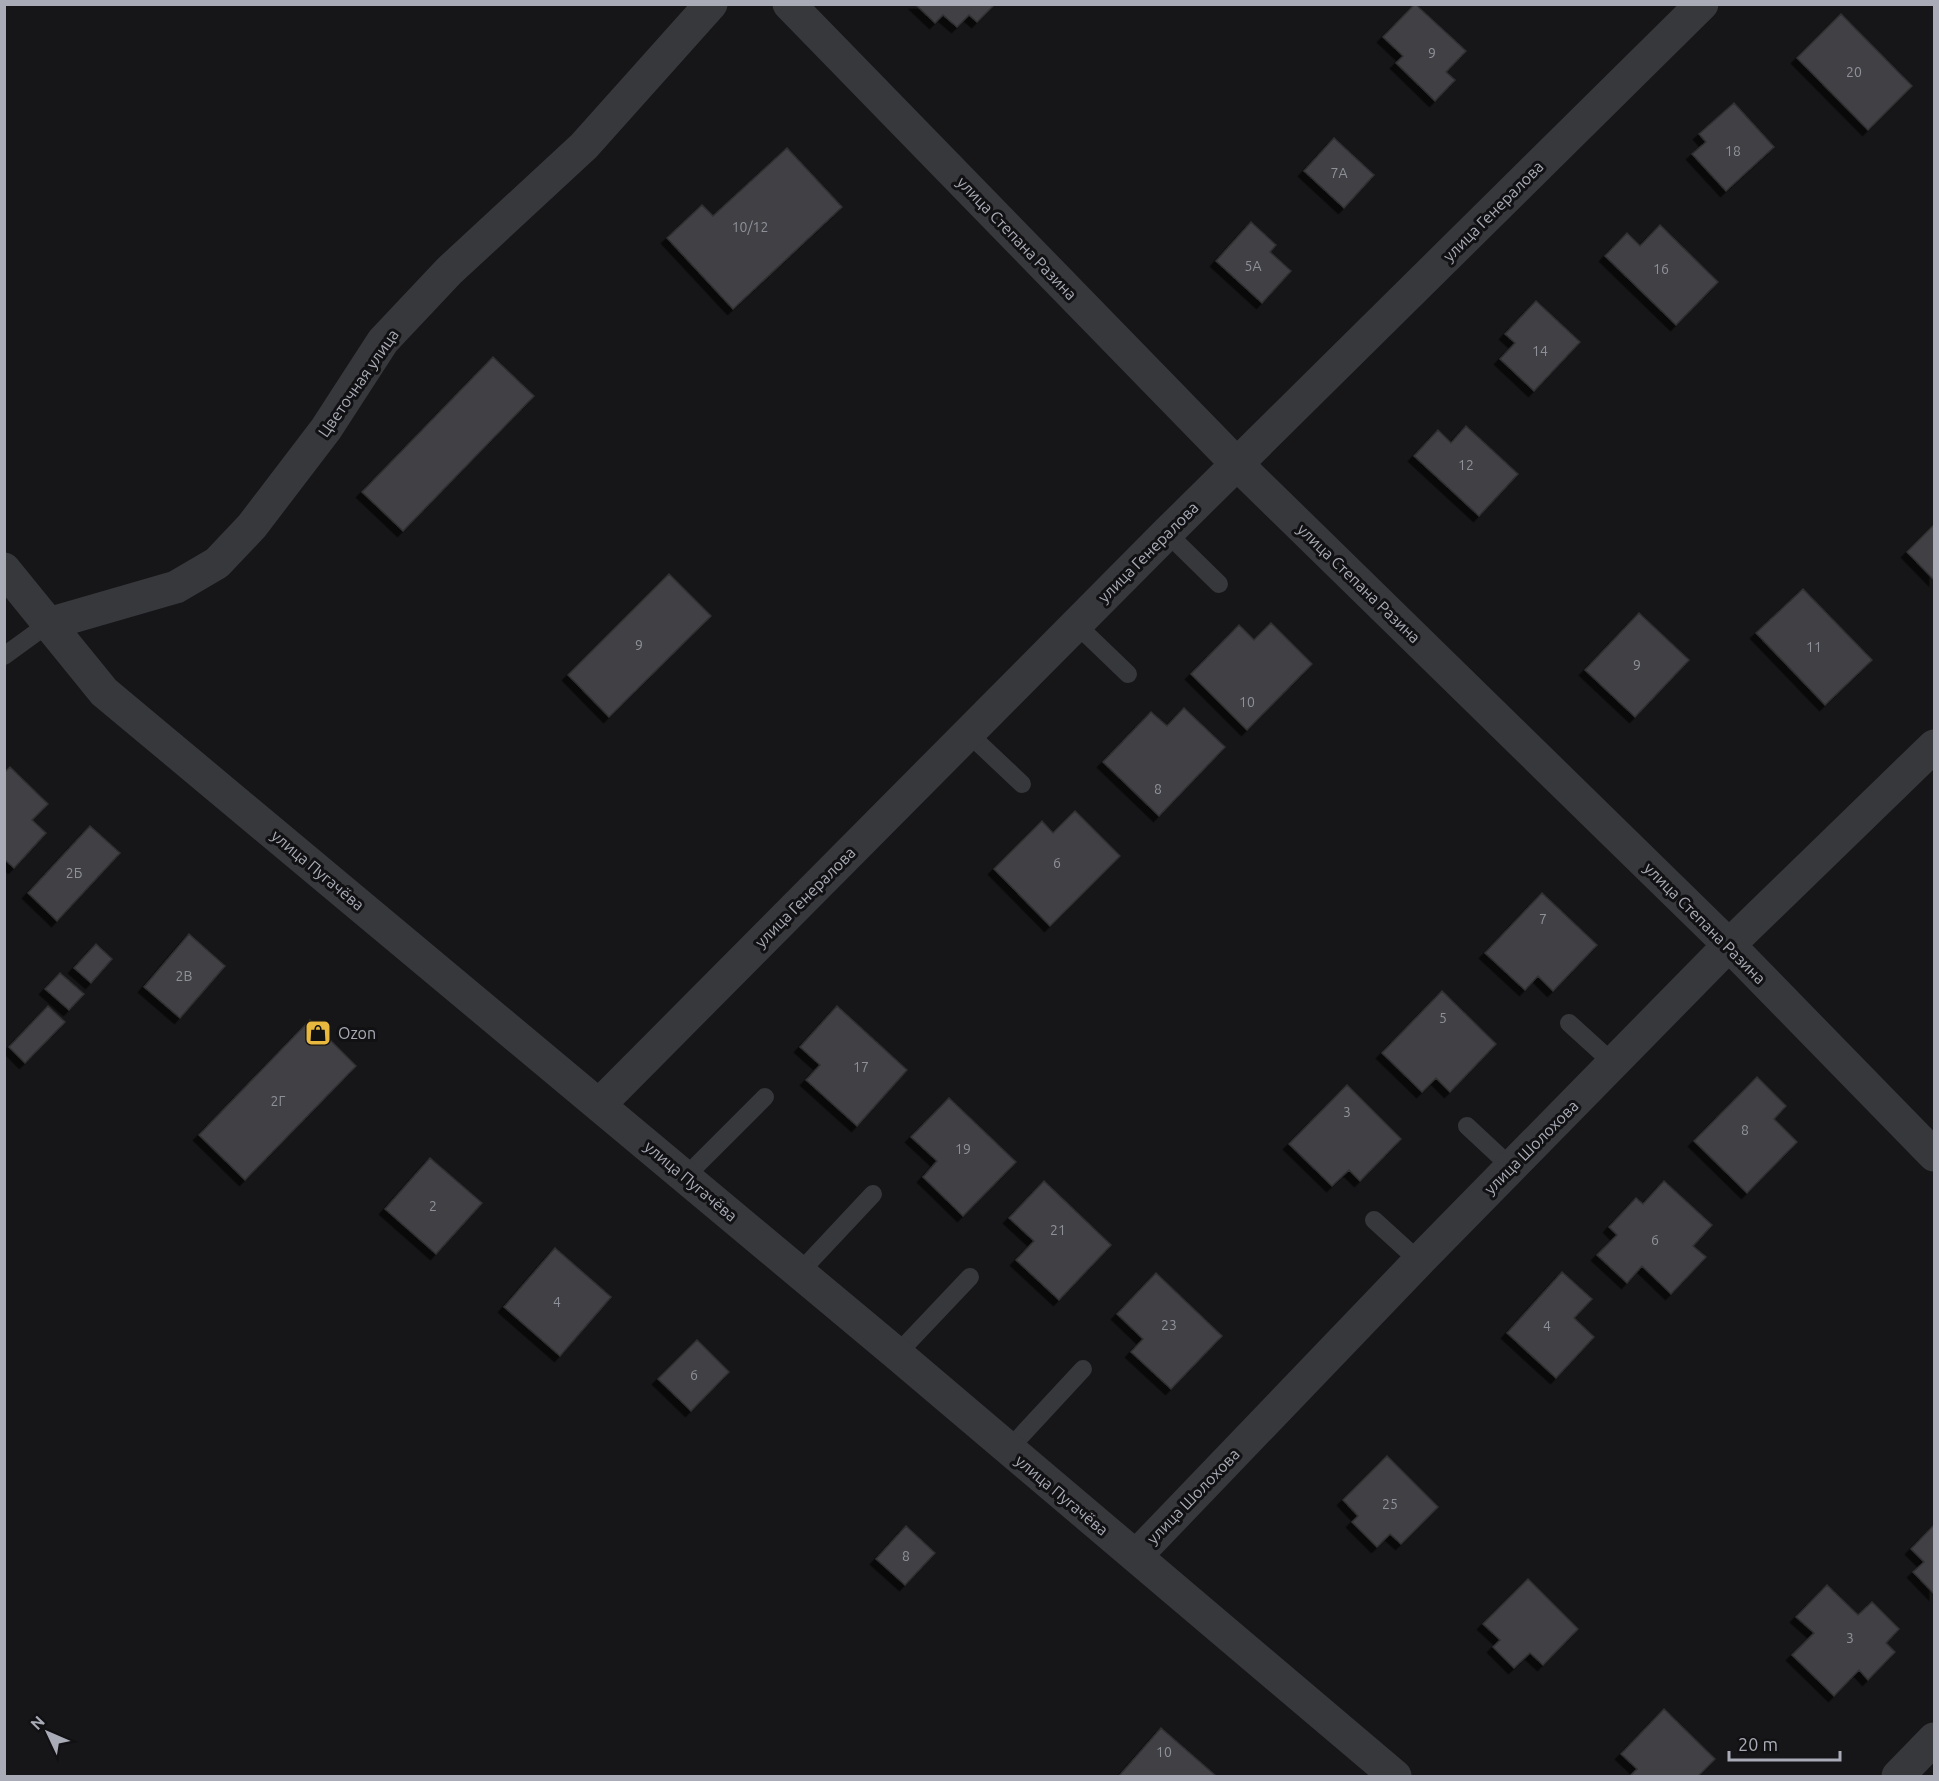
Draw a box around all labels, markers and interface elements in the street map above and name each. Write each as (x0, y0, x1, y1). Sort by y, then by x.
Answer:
house number: 9 (1428, 45, 1436, 61)
house number: 20 (1846, 64, 1862, 80)
house number: 18 (1725, 143, 1741, 159)
street label: улица Генералова (1439, 157, 1547, 265)
house number: 7А (1331, 165, 1348, 181)
street label: улица Степана Разина (954, 173, 1080, 303)
house number: 10/12 (732, 219, 768, 235)
house number: 5А (1245, 258, 1262, 274)
house number: 16 (1653, 261, 1669, 277)
street label: Цветочная улица (314, 326, 402, 440)
house number: 14 (1532, 343, 1548, 359)
house number: 12 (1458, 457, 1474, 473)
street label: улица Генералова (1094, 498, 1202, 606)
street label: улица Степана Разина (1294, 520, 1424, 646)
house number: 9 (635, 637, 643, 653)
house number: 11 (1806, 639, 1822, 655)
house number: 9 (1633, 657, 1641, 673)
house number: 10 (1239, 694, 1255, 710)
house number: 8 (1154, 781, 1162, 797)
street label: улица Пугачёва (268, 826, 368, 914)
street label: улица Генералова (751, 843, 859, 951)
house number: 6 (1053, 855, 1061, 871)
street label: улица Степана Разина (1641, 859, 1769, 987)
house number: 2Б (66, 865, 82, 881)
house number: 7 (1539, 911, 1547, 927)
house number: 2В (176, 968, 192, 984)
house number: 5 (1439, 1010, 1447, 1026)
shop icon: Ozon (303, 1018, 333, 1048)
place label: Ozon (338, 1024, 376, 1042)
house number: 17 (853, 1059, 869, 1075)
house number: 2Г (271, 1093, 285, 1109)
street label: улица Шолохова (1480, 1096, 1582, 1198)
house number: 3 (1343, 1104, 1351, 1120)
house number: 8 (1741, 1122, 1749, 1138)
street label: улица Пугачёва (641, 1137, 741, 1225)
house number: 19 (955, 1141, 971, 1157)
house number: 2 (429, 1198, 437, 1214)
house number: 21 (1050, 1222, 1066, 1238)
house number: 6 (1651, 1232, 1659, 1248)
house number: 4 (553, 1294, 561, 1310)
house number: 23 (1161, 1317, 1177, 1333)
house number: 4 (1543, 1318, 1551, 1334)
house number: 6 (690, 1367, 698, 1383)
street label: улица Шолохова (1143, 1445, 1243, 1547)
street label: улица Пугачёва (1012, 1451, 1112, 1539)
house number: 25 (1382, 1496, 1398, 1512)
house number: 8 (902, 1548, 910, 1564)
house number: 3 (1846, 1630, 1854, 1646)
north arrow (18, 1703, 78, 1763)
text: N (27, 1712, 48, 1733)
scale bar (1729, 1724, 1840, 1762)
text: 20 m (1738, 1734, 1778, 1754)
house number: 10 (1156, 1744, 1172, 1760)

